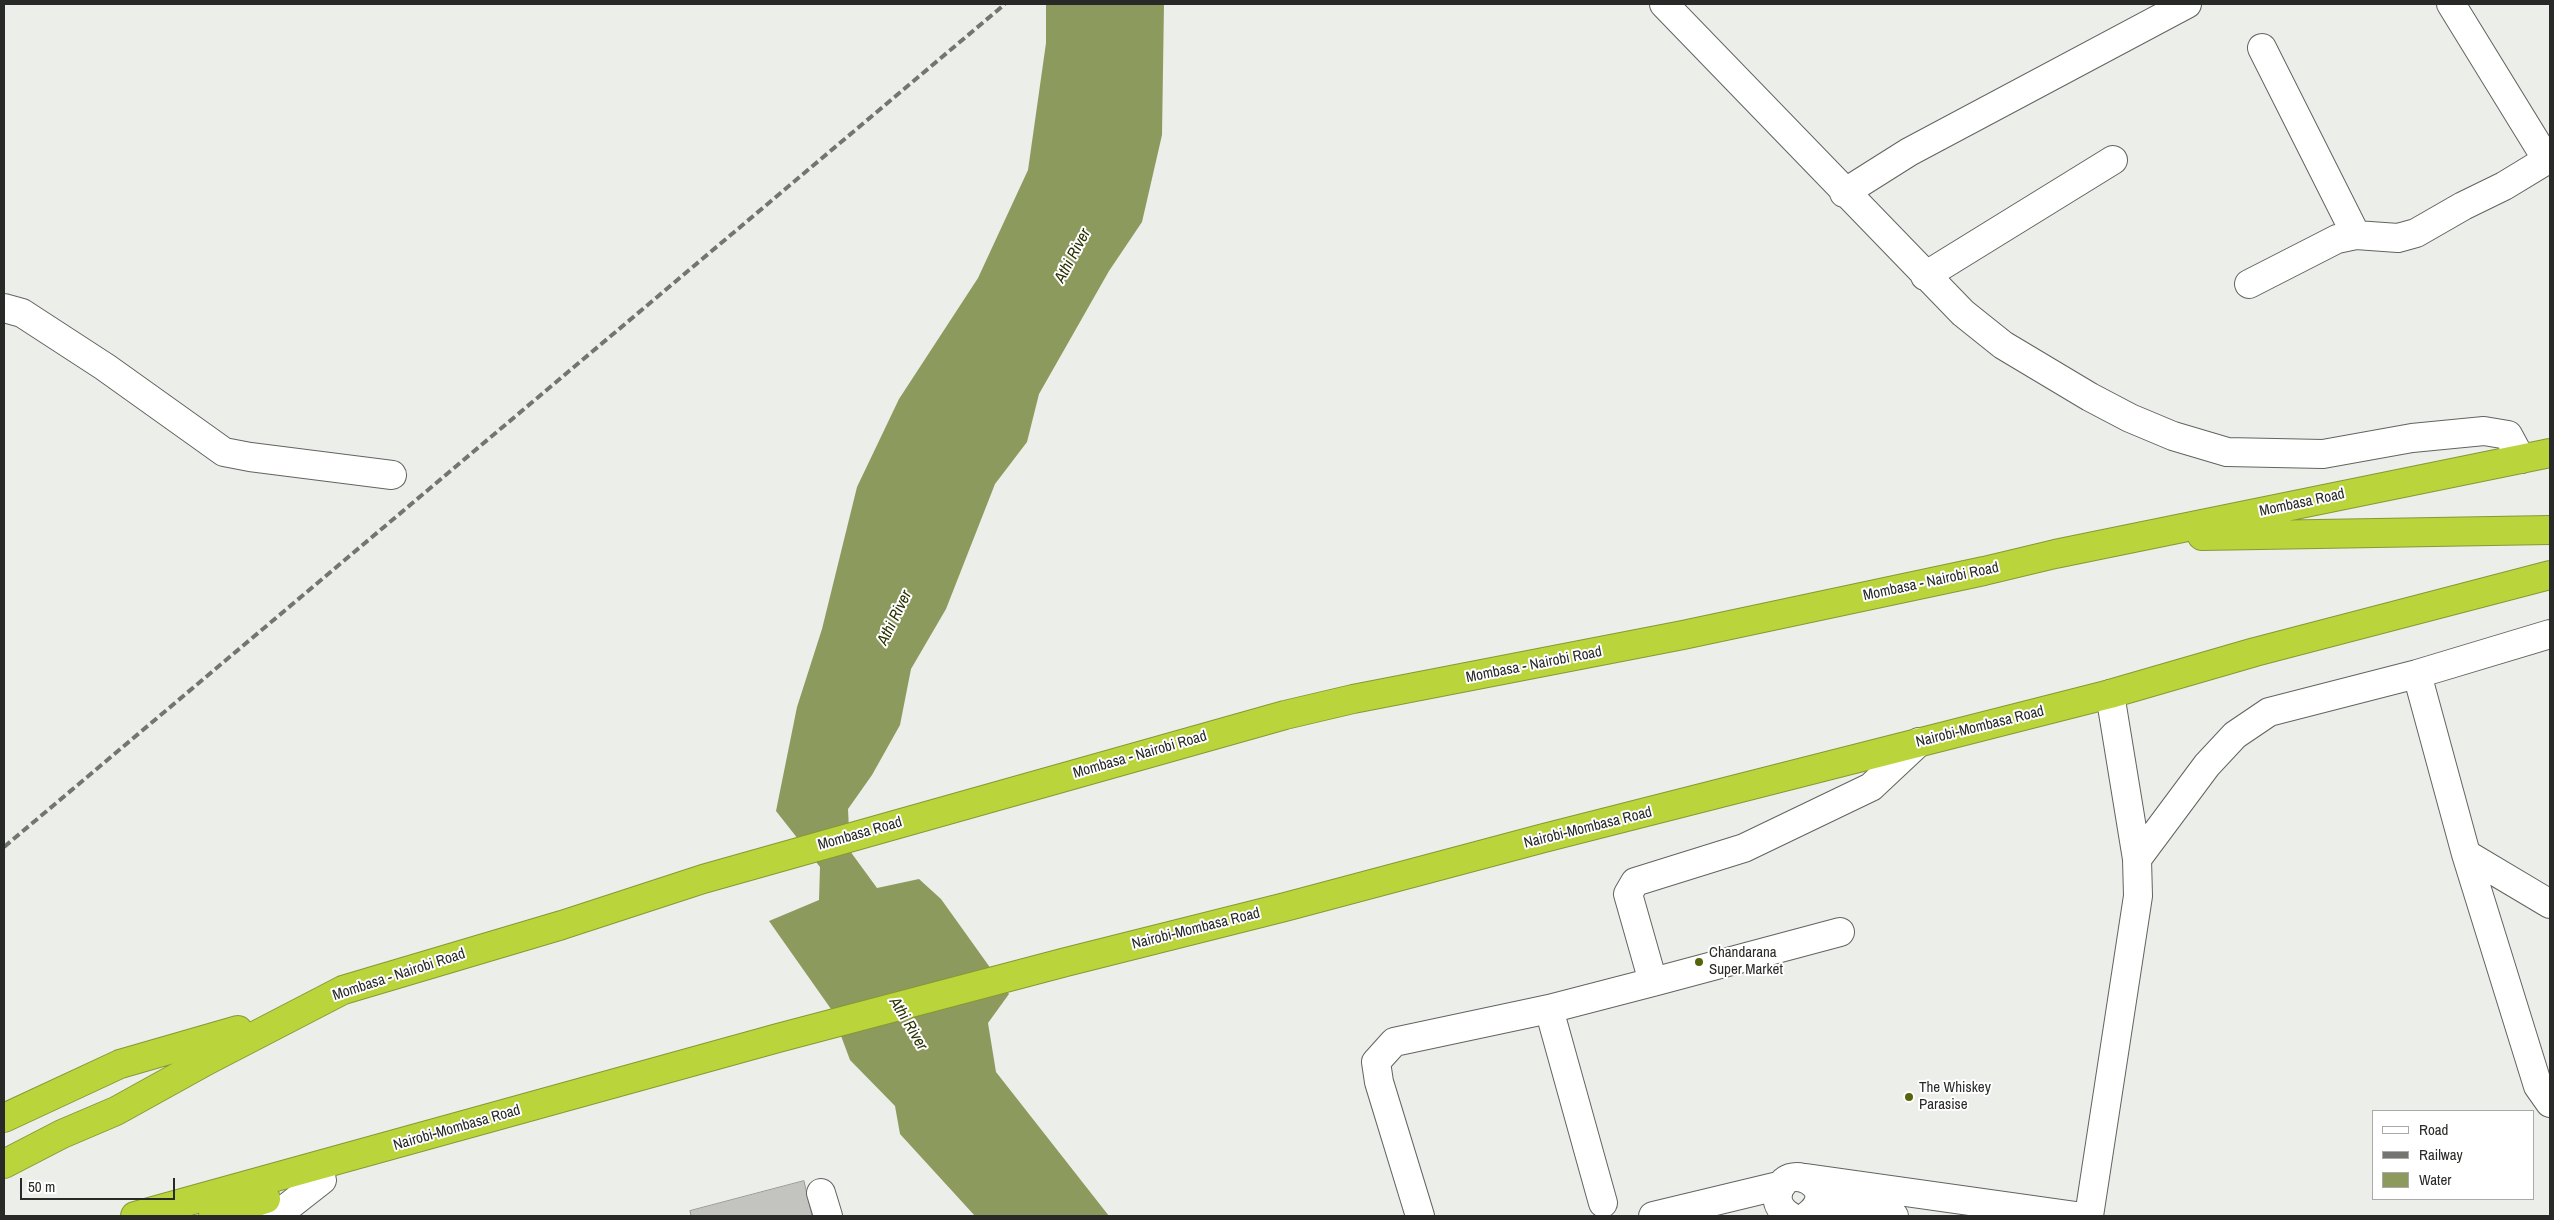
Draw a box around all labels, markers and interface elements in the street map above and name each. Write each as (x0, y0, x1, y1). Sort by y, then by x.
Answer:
water label: Athi River (1051, 226, 1095, 286)
street label: Mombasa Road (2258, 485, 2346, 521)
street label: Mombasa - Nairobi Road (1862, 559, 2000, 605)
water label: Athi River (874, 588, 916, 648)
street label: Mombasa - Nairobi Road (1465, 643, 1603, 687)
street label: Nairobi-Mombasa Road (1914, 702, 2046, 752)
street label: Mombasa - Nairobi Road (1071, 727, 1209, 783)
street label: Nairobi-Mombasa Road (1522, 803, 1654, 853)
street label: Mombasa Road (816, 813, 904, 855)
street label: Nairobi-Mombasa Road (1130, 904, 1262, 954)
place label: Chandarana Super Market (1709, 944, 1783, 979)
street label: Mombasa - Nairobi Road (331, 945, 467, 1005)
marker: Chandarana Super Market (1693, 956, 1705, 968)
water label: Athi River (885, 994, 931, 1054)
place label: The Whiskey Parasise (1919, 1079, 1991, 1114)
marker: The Whiskey Parasise (1903, 1091, 1915, 1103)
street label: Nairobi-Mombasa Road (391, 1101, 523, 1155)
legend (2372, 1110, 2534, 1200)
text: Road (2419, 1119, 2448, 1140)
text: Railway (2419, 1144, 2463, 1165)
scale bar (22, 1168, 178, 1200)
text: Water (2419, 1169, 2451, 1190)
text: 50 m (28, 1176, 55, 1197)

